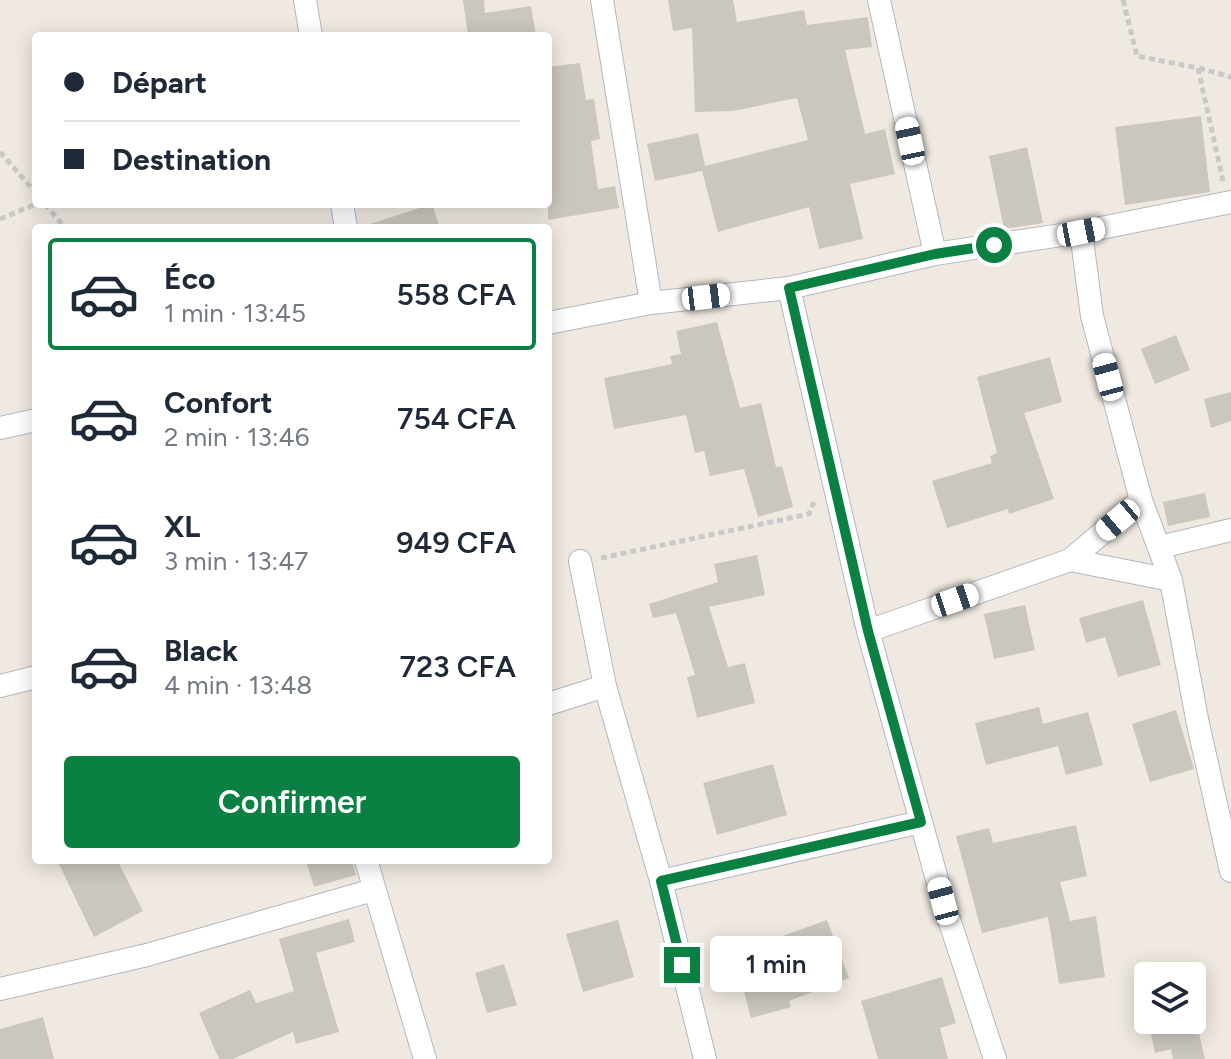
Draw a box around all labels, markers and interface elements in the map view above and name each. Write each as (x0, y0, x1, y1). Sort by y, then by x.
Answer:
text: Départ (112, 64, 207, 101)
car (893, 115, 927, 167)
text: Destination (112, 141, 271, 178)
car (1055, 216, 1107, 248)
route start (976, 227, 1012, 263)
icon: car (68, 258, 140, 330)
text: Éco (164, 260, 215, 297)
text: 558 CFA (397, 276, 516, 313)
car (681, 282, 731, 312)
text: 1 min · 13:45 (164, 297, 306, 329)
car (1090, 351, 1126, 403)
icon: car (68, 382, 140, 454)
text: Confort (164, 384, 273, 421)
text: 754 CFA (397, 400, 516, 437)
text: 2 min · 13:46 (164, 421, 309, 453)
car (1092, 495, 1144, 545)
icon: car (68, 506, 140, 578)
text: XL (164, 508, 200, 545)
text: 949 CFA (396, 524, 516, 561)
text: 3 min · 13:47 (164, 545, 308, 577)
car (928, 581, 982, 619)
icon: car (68, 630, 140, 702)
text: Black (164, 632, 238, 669)
text: 723 CFA (400, 648, 516, 685)
text: 4 min · 13:48 (164, 669, 312, 701)
button: Confirmer (64, 756, 520, 848)
car (925, 875, 961, 927)
callout: 1 min (710, 937, 842, 993)
route end (664, 947, 700, 983)
text: 1 min (746, 948, 806, 980)
map controls (1134, 962, 1206, 1034)
button: layers (1134, 962, 1206, 1034)

